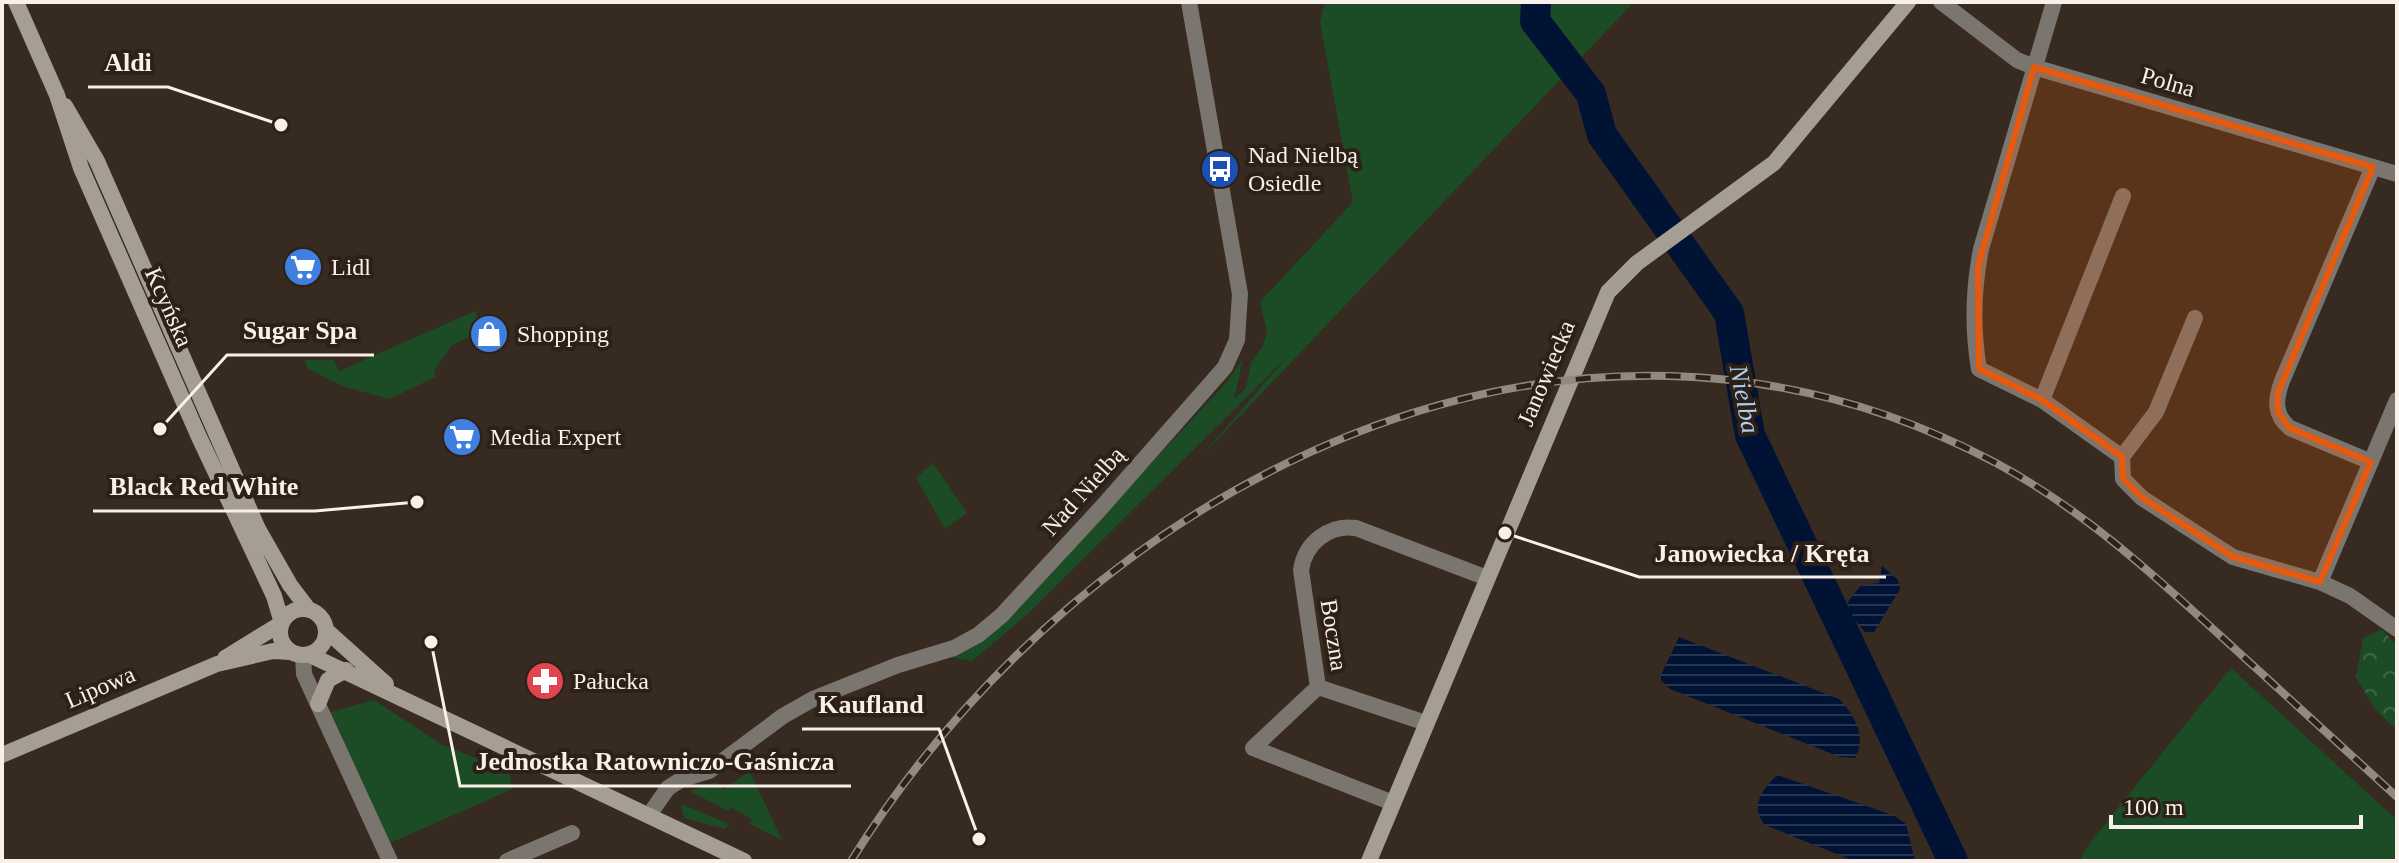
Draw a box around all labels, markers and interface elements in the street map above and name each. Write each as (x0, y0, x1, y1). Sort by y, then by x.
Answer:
callout: Aldi (88, 37, 168, 87)
text: Aldi (104, 48, 152, 77)
street label: Polna (2138, 62, 2198, 102)
place label: Nad Nielbą Osiedle (1248, 142, 1358, 196)
bus stop icon: Nad Nielbą Osiedle (1199, 148, 1241, 190)
supermarket icon: Lidl (282, 246, 324, 288)
place label: Lidl (331, 254, 371, 280)
street label: Kcyńska (140, 263, 198, 351)
callout: Sugar Spa (227, 305, 374, 355)
shop icon: Shopping (468, 313, 510, 355)
text: Sugar Spa (243, 316, 357, 345)
street label: Janowiecka (1512, 316, 1580, 430)
place label: Shopping (517, 321, 609, 347)
water label: Nielba (1723, 361, 1765, 436)
supermarket icon: Media Expert (441, 416, 483, 458)
place label: Media Expert (490, 424, 622, 450)
street label: Nad Nielbą (1037, 441, 1130, 541)
callout: Black Red White (93, 461, 315, 511)
text: Black Red White (110, 472, 298, 501)
callout: Janowiecka / Kręta (1639, 527, 1886, 577)
text: Janowiecka / Kręta (1654, 539, 1870, 568)
street label: Boczna (1316, 597, 1353, 673)
pharmacy icon: Pałucka (524, 660, 566, 702)
street label: Lipowa (61, 661, 139, 713)
place label: Pałucka (573, 668, 649, 694)
callout: Kaufland (802, 679, 939, 729)
text: Kaufland (818, 690, 924, 719)
callout: Jednostka Ratowniczo-Gaśnicza (460, 736, 851, 786)
text: Jednostka Ratowniczo-Gaśnicza (476, 747, 834, 776)
scale bar (2111, 779, 2361, 829)
text: 100 m (2123, 794, 2184, 820)

